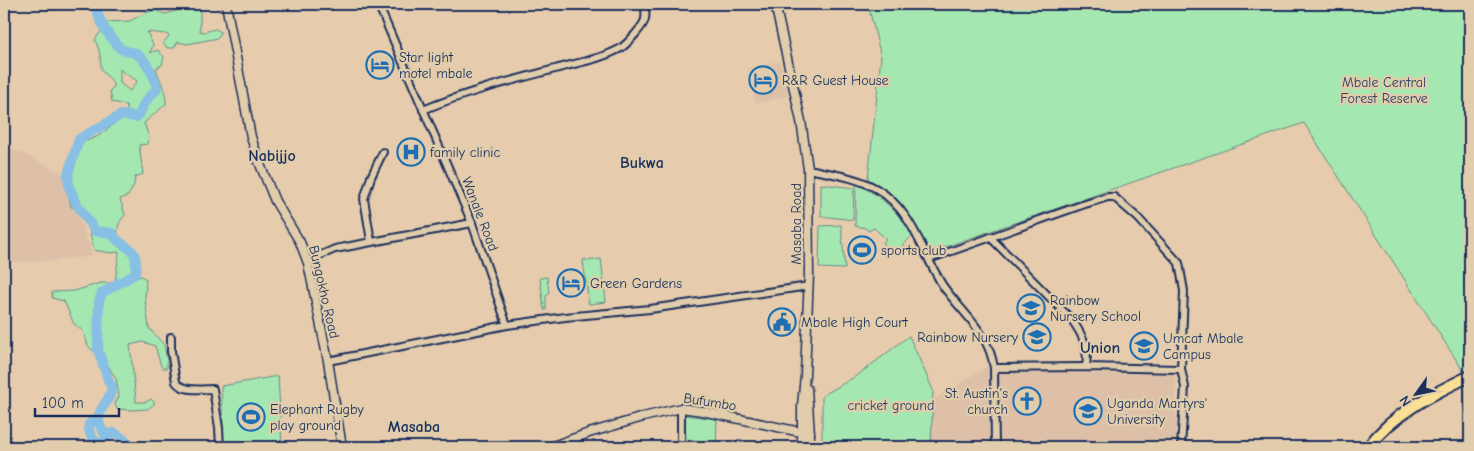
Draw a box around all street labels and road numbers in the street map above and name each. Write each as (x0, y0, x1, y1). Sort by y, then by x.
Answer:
street label: Wanale Road (458, 174, 502, 254)
street label: Masaba Road (788, 183, 805, 265)
street label: Bungokho Road (305, 244, 343, 340)
street label: Bufumbo (682, 389, 738, 415)

